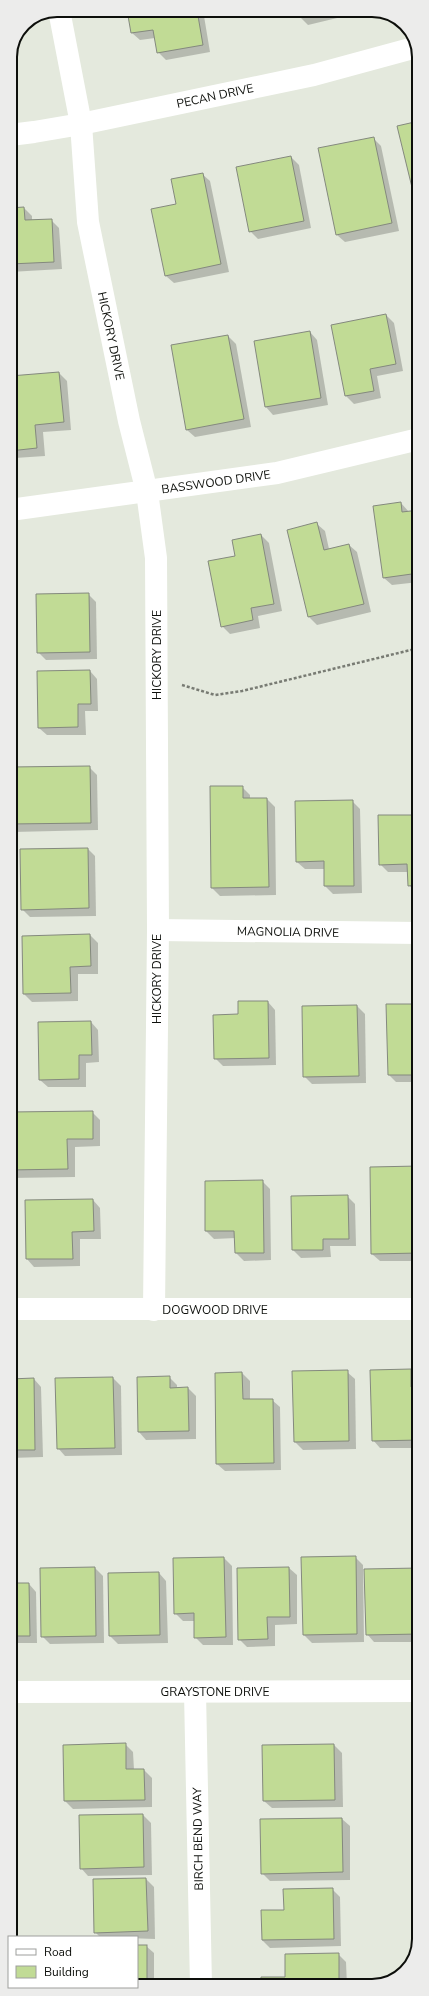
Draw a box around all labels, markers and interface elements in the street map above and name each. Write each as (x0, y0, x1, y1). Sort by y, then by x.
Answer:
street label: PECAN DRIVE (175, 80, 255, 112)
street label: HICKORY DRIVE (94, 290, 128, 382)
street label: BASSWOOD DRIVE (160, 466, 272, 498)
street label: HICKORY DRIVE (149, 610, 165, 700)
street label: MAGNOLIA DRIVE (237, 923, 339, 941)
street label: HICKORY DRIVE (149, 934, 165, 1024)
street label: DOGWOOD DRIVE (162, 1302, 268, 1318)
street label: GRAYSTONE DRIVE (161, 1684, 269, 1700)
street label: BIRCH BEND WAY (189, 1786, 207, 1891)
legend (8, 1936, 138, 1988)
text: Road (44, 1944, 72, 1960)
text: Building (44, 1964, 89, 1980)

